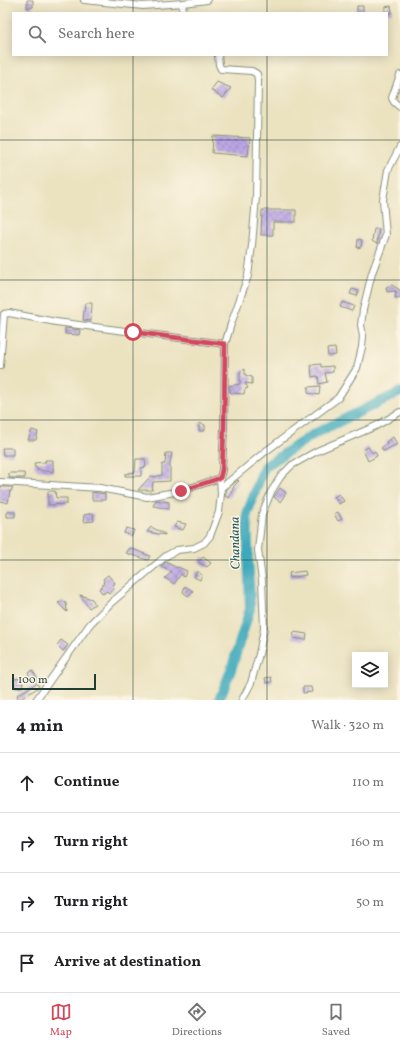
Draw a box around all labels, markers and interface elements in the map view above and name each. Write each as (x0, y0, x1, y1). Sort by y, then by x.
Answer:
search box (12, 12, 388, 56)
icon: search (26, 23, 48, 45)
text: Search here (58, 24, 135, 45)
route start (124, 323, 142, 341)
route end (172, 482, 190, 500)
water label: Chandana (227, 516, 245, 570)
map controls (352, 652, 388, 688)
button: layers (352, 652, 388, 688)
scale bar (12, 672, 96, 691)
text: 100 m (18, 673, 48, 688)
text: 4 min (16, 715, 63, 738)
text: Walk · 320 m (311, 717, 384, 735)
icon: ahead (16, 772, 38, 794)
text: Continue (54, 772, 119, 793)
text: 110 m (352, 774, 384, 792)
icon: right (16, 832, 38, 854)
text: Turn right (54, 832, 128, 853)
text: 160 m (350, 834, 384, 852)
icon: right (16, 892, 38, 914)
text: Turn right (54, 892, 128, 913)
text: 50 m (356, 894, 384, 912)
icon: arrive (16, 952, 38, 974)
text: Arrive at destination (54, 952, 201, 973)
tab: Map (50, 1001, 72, 1040)
tab: Directions (172, 1001, 222, 1040)
tab: Saved (322, 1001, 350, 1040)

